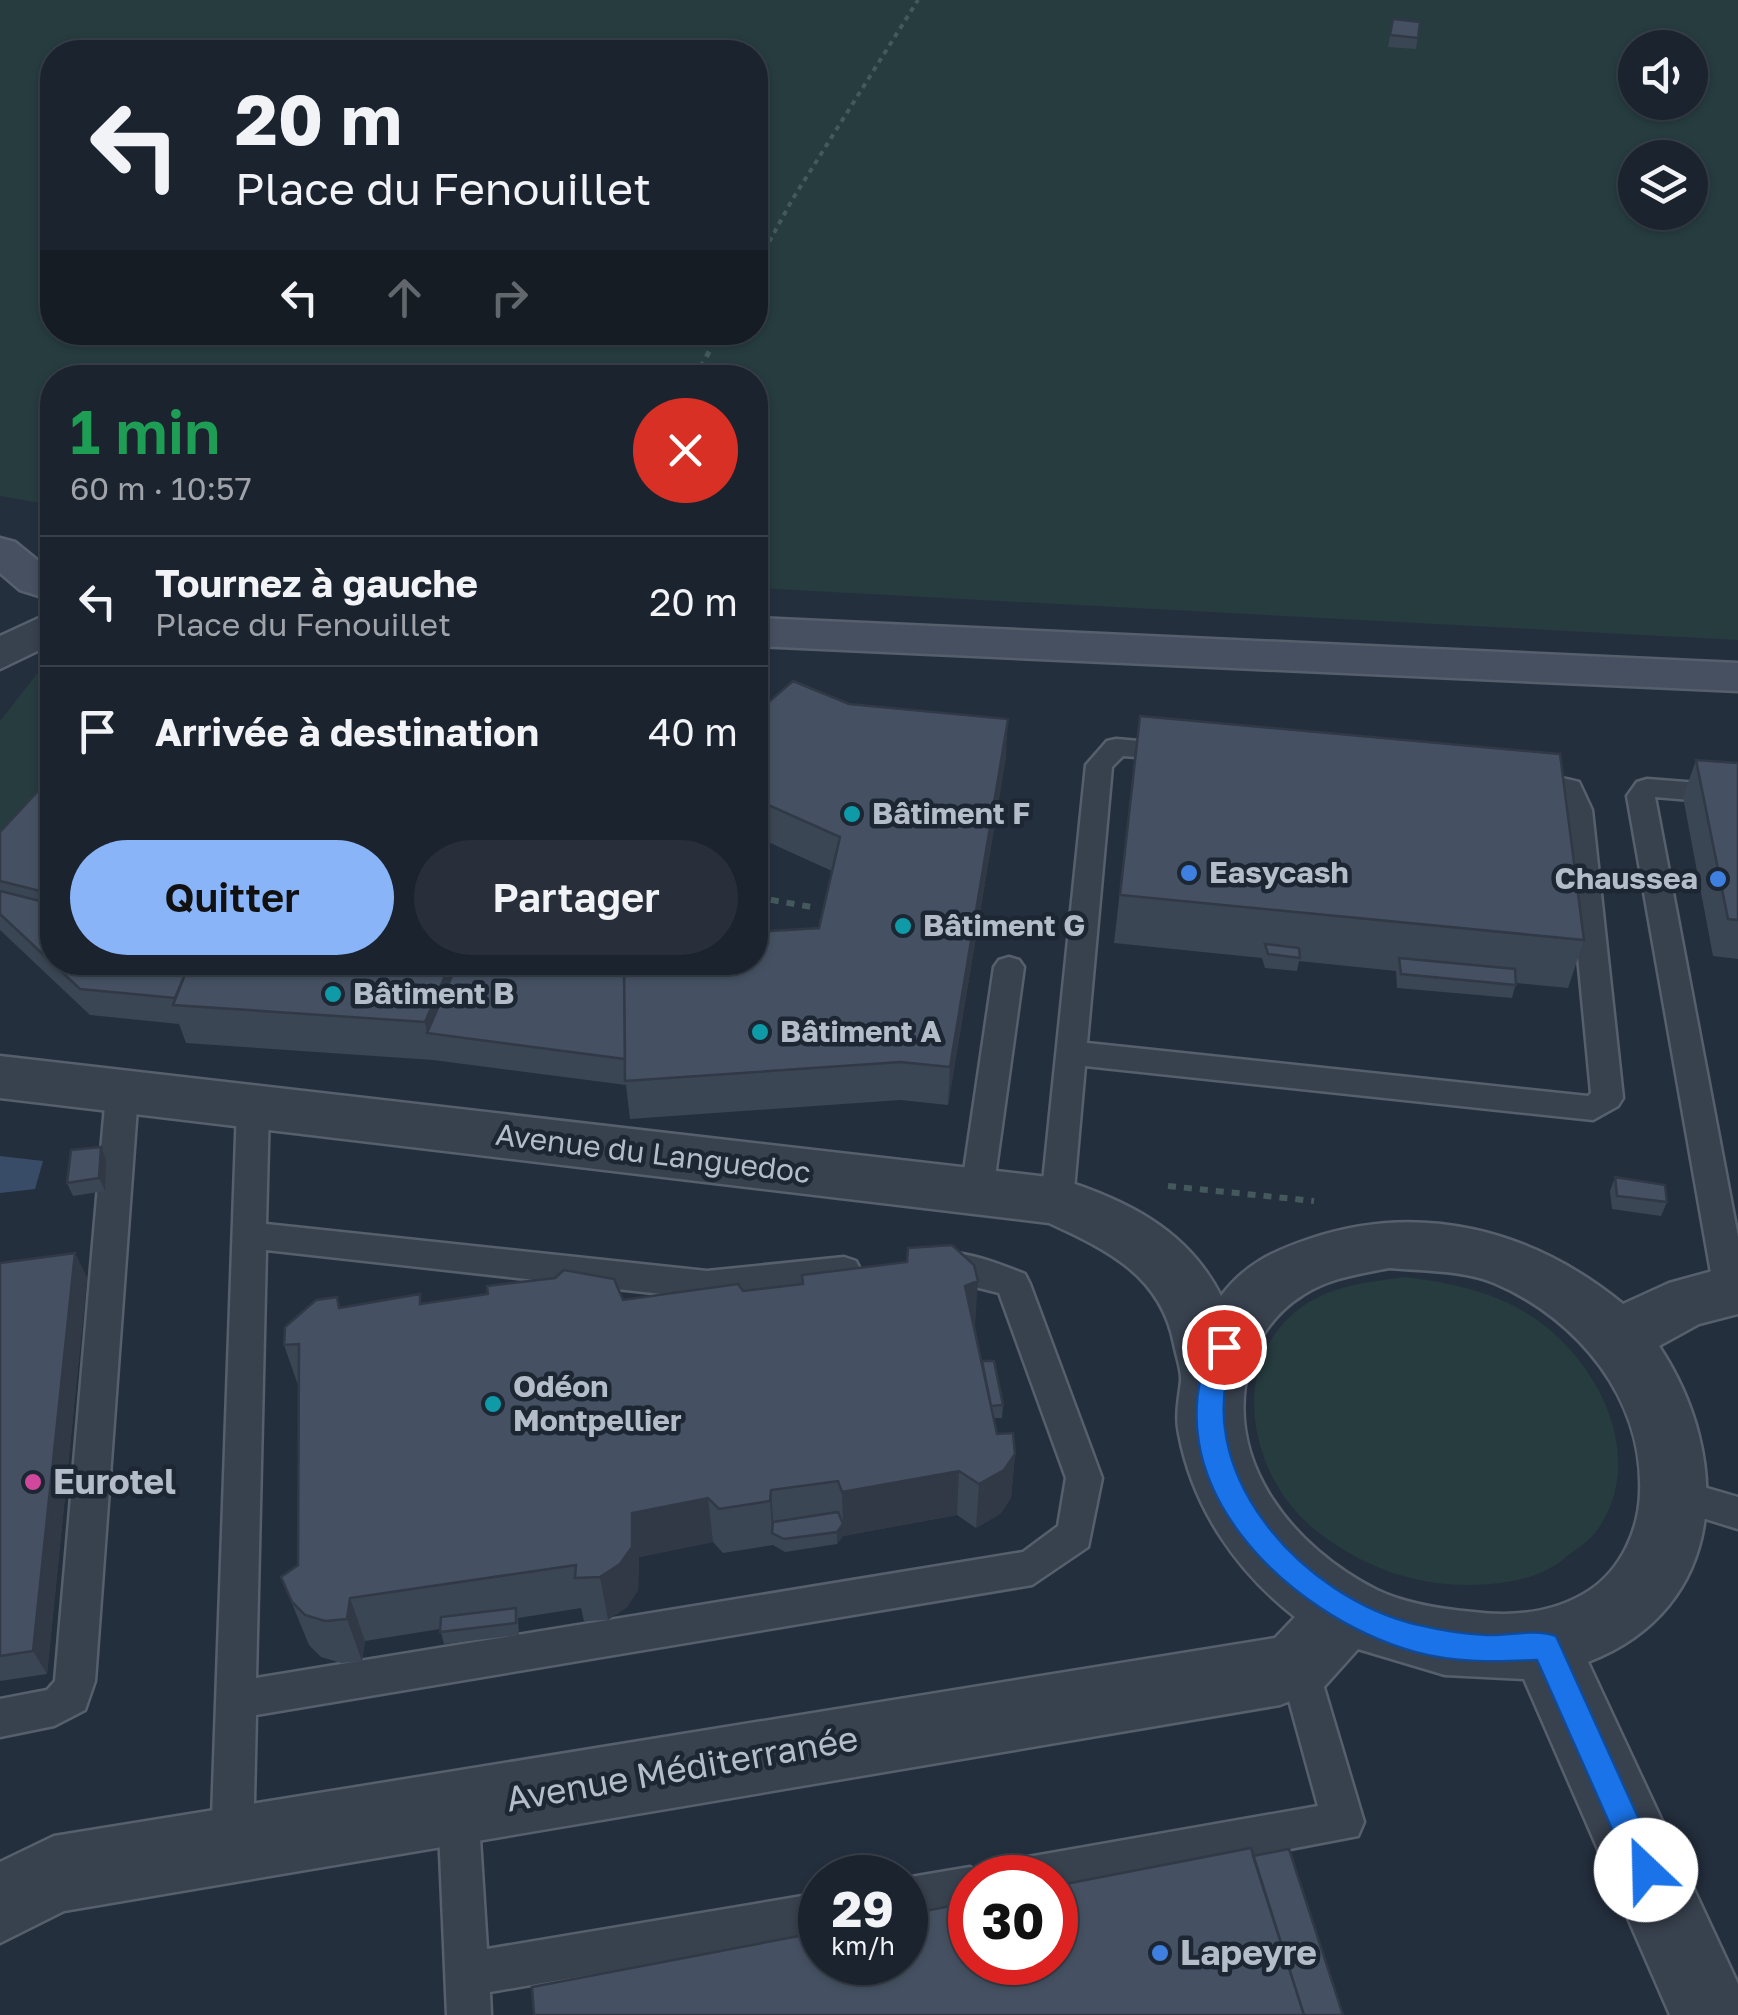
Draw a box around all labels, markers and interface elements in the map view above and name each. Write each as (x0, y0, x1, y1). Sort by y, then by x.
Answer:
map controls (1618, 30, 1708, 230)
button: sound (1618, 30, 1708, 120)
text: 20 m (235, 76, 402, 160)
icon: left (70, 80, 200, 210)
button: layers (1618, 140, 1708, 230)
text: Place du Fenouillet (235, 161, 651, 215)
icon: left (272, 270, 327, 325)
icon: ahead (377, 270, 432, 325)
icon: right (482, 270, 537, 325)
text: 1 min (70, 395, 220, 467)
button: close (633, 398, 738, 503)
text: 60 m · 10:57 (70, 469, 252, 507)
text: Tournez à gauche (155, 560, 478, 605)
icon: left (70, 574, 125, 629)
text: 20 m (649, 579, 738, 624)
text: Place du Fenouillet (155, 605, 451, 643)
icon: arrive (70, 704, 125, 759)
text: Arrivée à destination (155, 709, 539, 754)
text: 40 m (648, 709, 738, 754)
place label: Bâtiment F (872, 795, 1030, 831)
marker: Bâtiment F (841, 803, 863, 825)
button: Quitter (70, 840, 394, 955)
button: Partager (414, 840, 738, 955)
place label: Easycash (1209, 854, 1349, 890)
place label: Chaussea (1555, 860, 1698, 896)
marker: Easycash (1178, 862, 1200, 884)
marker: Chaussea (1707, 868, 1729, 890)
place label: Bâtiment G (923, 907, 1085, 943)
marker: Bâtiment G (892, 915, 914, 937)
place label: Bâtiment B (353, 975, 515, 1011)
marker: Bâtiment B (322, 983, 344, 1005)
place label: Bâtiment A (780, 1013, 942, 1049)
marker: Bâtiment A (749, 1021, 771, 1043)
street label: Avenue du Languedoc (494, 1116, 813, 1190)
pin (1182, 1305, 1267, 1390)
icon: arrive (1197, 1320, 1252, 1375)
place label: Odéon Montpellier (513, 1368, 682, 1438)
marker: Odéon Montpellier (482, 1393, 504, 1415)
place label: Eurotel (53, 1460, 176, 1502)
marker: Eurotel (22, 1471, 44, 1493)
street label: Avenue Méditerranée (503, 1716, 861, 1820)
position arrow (1594, 1818, 1698, 1922)
speed limit sign: 30 (948, 1855, 1078, 1985)
text: 29 (832, 1878, 894, 1938)
text: km/h (831, 1930, 895, 1961)
place label: Lapeyre (1180, 1931, 1317, 1973)
marker: Lapeyre (1149, 1942, 1171, 1964)

